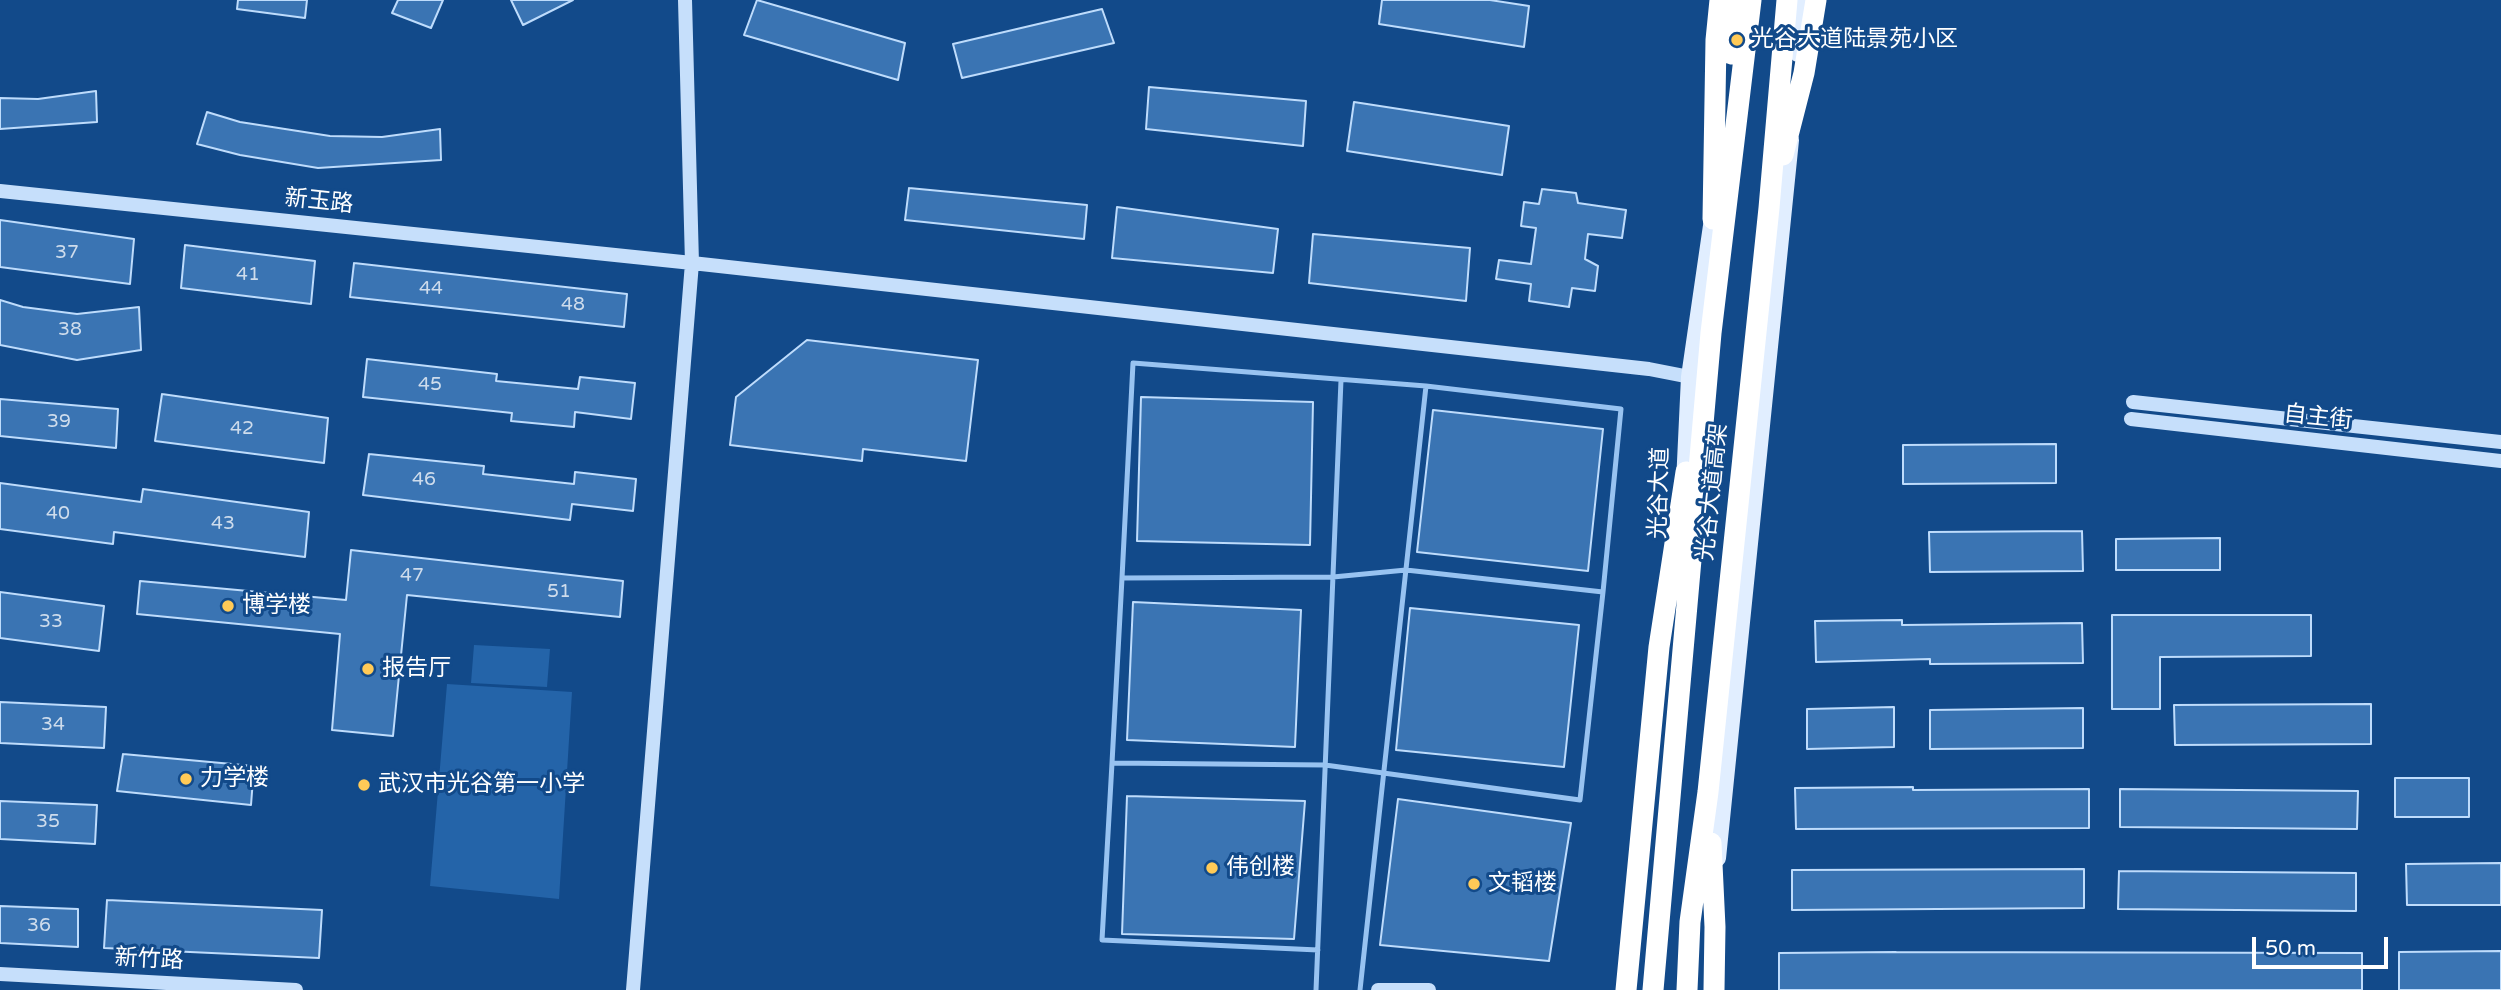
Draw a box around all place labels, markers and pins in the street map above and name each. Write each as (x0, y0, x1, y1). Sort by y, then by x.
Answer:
place label: 光谷大道陆景苑小区 (1751, 26, 1958, 54)
marker: 光谷大道陆景苑小区 (1729, 32, 1745, 48)
place label: 博学楼 (242, 592, 311, 620)
marker: 博学楼 (220, 598, 236, 614)
place label: 报告厅 (382, 655, 451, 683)
marker: 报告厅 (360, 661, 376, 677)
place label: 力学楼 (200, 765, 269, 793)
marker: 力学楼 (178, 771, 194, 787)
place label: 武汉市光谷第一小学 (378, 771, 585, 799)
marker: 武汉市光谷第一小学 (356, 777, 372, 793)
place label: 伟创楼 (1226, 854, 1295, 882)
marker: 伟创楼 (1204, 860, 1220, 876)
place label: 文韬楼 (1488, 870, 1557, 898)
marker: 文韬楼 (1466, 876, 1482, 892)

